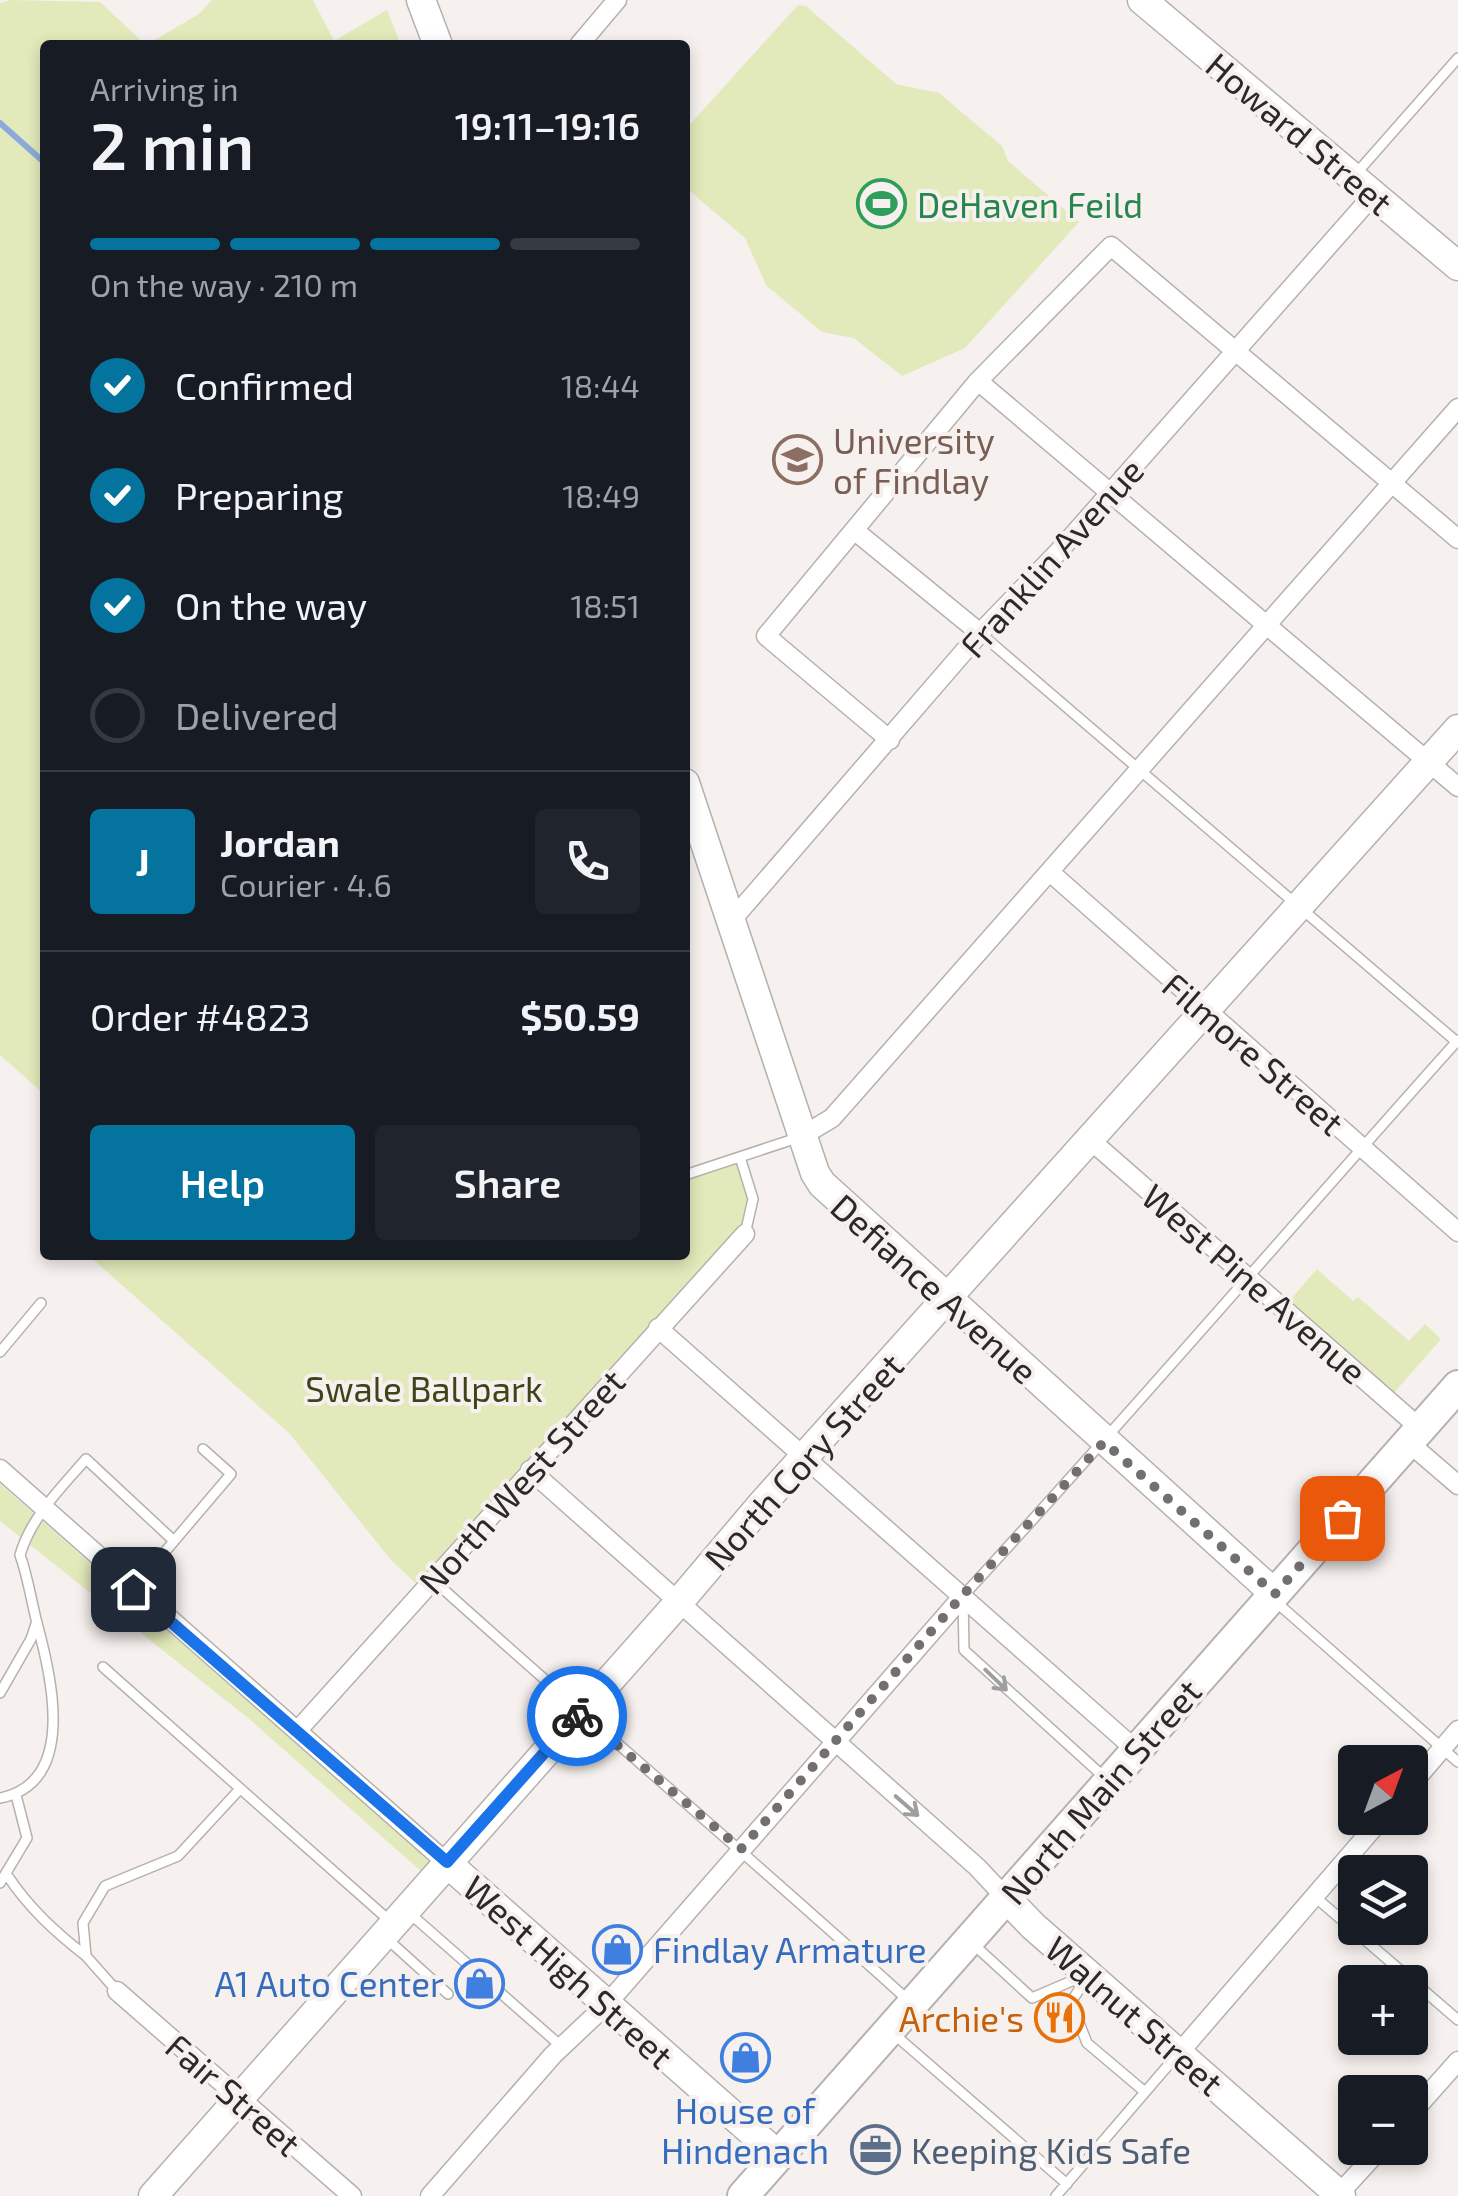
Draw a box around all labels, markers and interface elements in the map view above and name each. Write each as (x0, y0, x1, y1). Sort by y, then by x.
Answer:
street label: Howard Street (1198, 43, 1402, 223)
text: Arriving in (90, 69, 239, 107)
text: 19:11–19:16 (455, 102, 640, 148)
text: 2 min (90, 105, 254, 183)
sports icon: DeHaven Feild (856, 178, 908, 230)
place label: DeHaven Feild (917, 183, 1143, 225)
text: On the way · 210 m (90, 265, 358, 303)
icon: check (90, 358, 145, 413)
text: Confirmed (175, 362, 354, 408)
text: 18:44 (561, 366, 640, 404)
place label: University of Findlay (833, 419, 995, 501)
school or university icon: University of Findlay (772, 434, 824, 486)
street label: Franklin Avenue (951, 449, 1151, 665)
icon: check (90, 468, 145, 523)
text: Preparing (175, 472, 343, 518)
text: 18:49 (562, 476, 640, 514)
icon: check (90, 578, 145, 633)
text: On the way (175, 582, 367, 628)
text: 18:51 (570, 586, 640, 624)
text: Delivered (175, 692, 339, 738)
button: phone (535, 809, 640, 914)
text: Jordan (220, 819, 340, 865)
text: J (135, 838, 150, 884)
text: Courier · 4.6 (220, 865, 392, 903)
street label: Filmore Street (1155, 963, 1353, 1143)
text: Order #4823 (90, 993, 310, 1039)
text: $50.59 (520, 993, 640, 1039)
button: Help (90, 1125, 355, 1240)
button: Share (375, 1125, 640, 1240)
street label: West Pine Avenue (1134, 1174, 1376, 1392)
street label: Defiance Avenue (823, 1185, 1047, 1391)
street label: North Cory Street (695, 1344, 911, 1578)
street label: North West Street (409, 1360, 633, 1602)
park label: Swale Ballpark (305, 1367, 543, 1409)
pin (1300, 1476, 1385, 1561)
icon: bag (1315, 1491, 1370, 1546)
pin (91, 1547, 176, 1632)
icon: home (106, 1562, 161, 1617)
courier (527, 1666, 627, 1766)
one-way arrow (983, 1668, 1007, 1692)
street label: North Main Street (991, 1670, 1209, 1912)
icon: bike (550, 1689, 605, 1744)
north arrow (1338, 1745, 1428, 1835)
map controls (1338, 1745, 1428, 2165)
one-way arrow (894, 1794, 919, 1817)
button: layers (1338, 1855, 1428, 1945)
street label: West High Street (456, 1866, 682, 2076)
shop icon: Findlay Armature (592, 1923, 644, 1975)
street label: Walnut Street (1038, 1927, 1232, 2103)
place label: Findlay Armature (653, 1928, 927, 1970)
shop icon: A1 Auto Center (453, 1957, 505, 2009)
place label: A1 Auto Center (214, 1962, 444, 2004)
button: + (1338, 1965, 1428, 2055)
restaurant icon: Archie's (1033, 1992, 1085, 2044)
place label: Archie's (899, 1997, 1024, 2039)
street label: Fair Street (158, 2024, 310, 2164)
shop icon: House of Hindenach (719, 2032, 771, 2084)
button: − (1338, 2075, 1428, 2165)
place label: House of Hindenach (661, 2089, 829, 2171)
office icon: Keeping Kids Safe (850, 2124, 902, 2176)
place label: Keeping Kids Safe (911, 2129, 1191, 2171)

